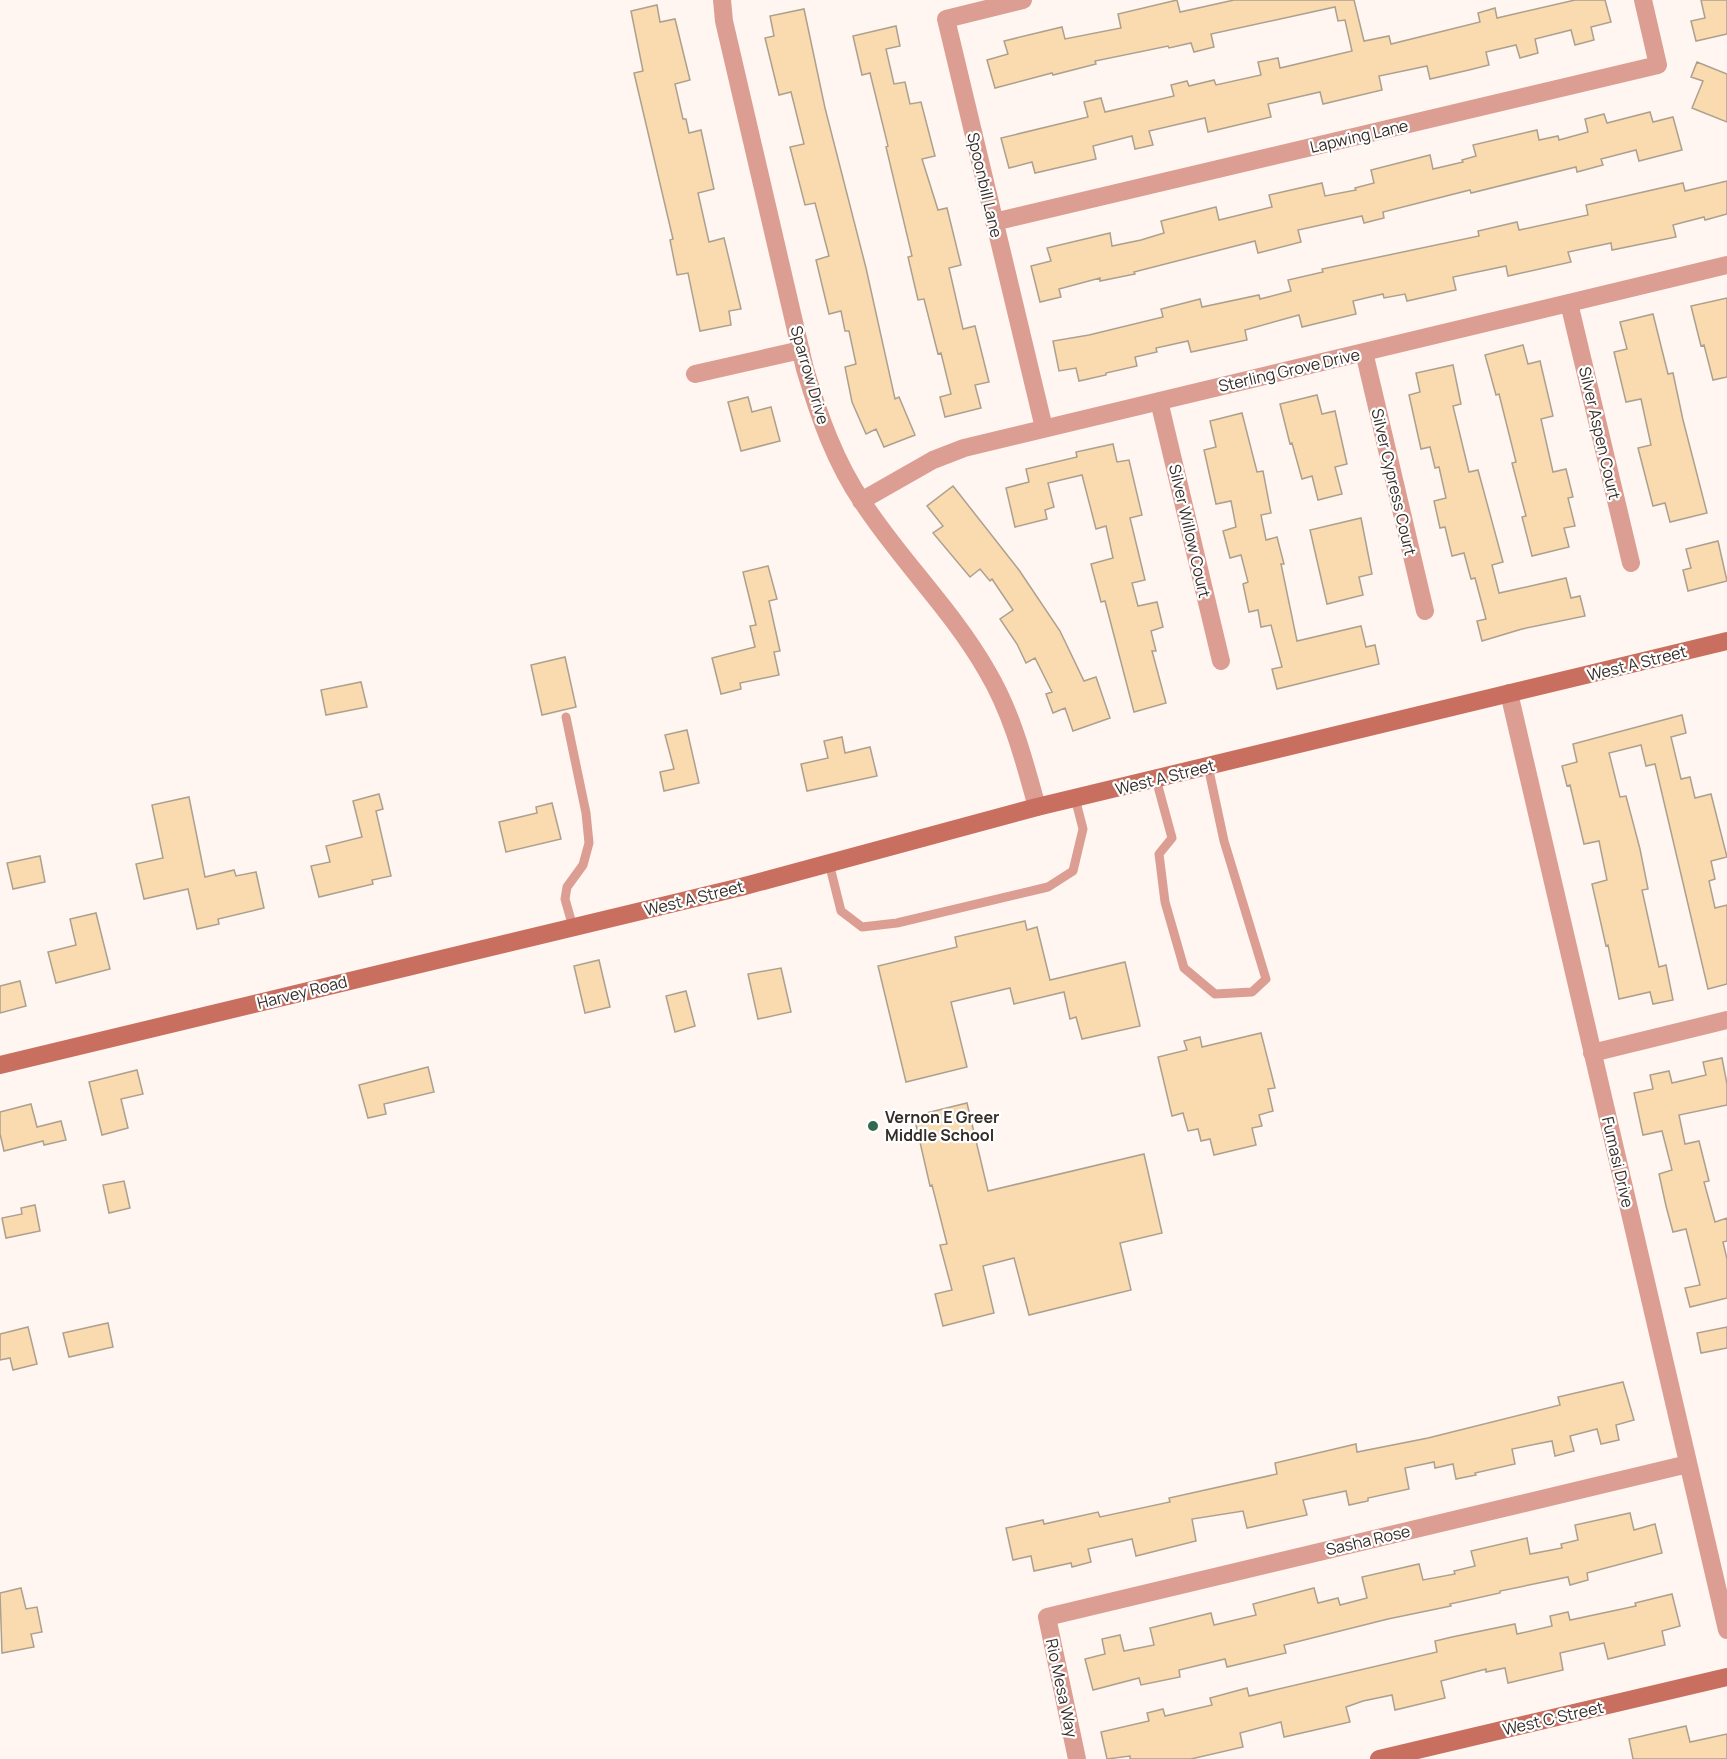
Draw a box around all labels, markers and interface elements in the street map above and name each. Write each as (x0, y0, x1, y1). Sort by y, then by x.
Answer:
street label: Lapwing Lane (1308, 114, 1410, 158)
street label: Spoonbill Lane (962, 130, 1008, 240)
street label: Sparrow Drive (785, 323, 835, 427)
street label: Sterling Grove Drive (1216, 343, 1362, 397)
street label: Silver Aspen Court (1574, 364, 1626, 502)
street label: Silver Cypress Court (1366, 406, 1422, 558)
street label: Silver Willow Court (1164, 462, 1216, 600)
street label: West A Street (1585, 640, 1689, 686)
street label: West A Street (1113, 754, 1217, 800)
street label: West A Street (642, 875, 746, 921)
street label: Harvey Road (255, 970, 349, 1014)
place label: Vernon E Greer Middle School (885, 1106, 999, 1146)
street label: Fumasi Drive (1597, 1114, 1639, 1210)
marker: Vernon E Greer Middle School (866, 1119, 880, 1133)
street label: Sasha Rose (1324, 1520, 1412, 1560)
street label: Rio Mesa Way (1041, 1636, 1083, 1740)
street label: West C Street (1500, 1696, 1606, 1740)

